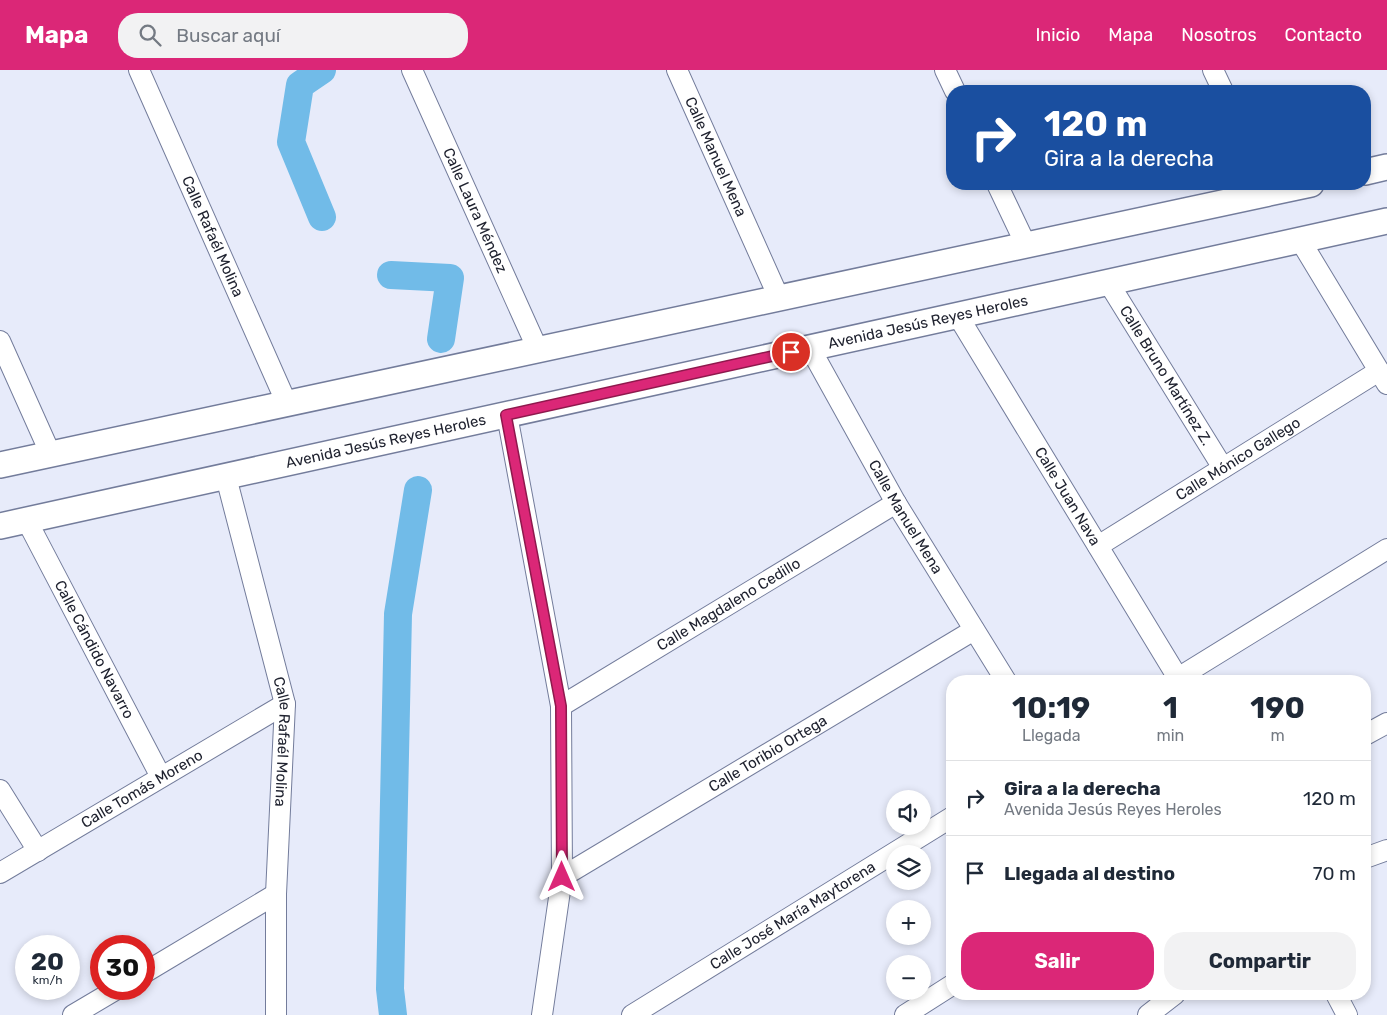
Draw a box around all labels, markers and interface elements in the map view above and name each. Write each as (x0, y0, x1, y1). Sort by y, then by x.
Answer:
search box (118, 13, 468, 58)
text: Mapa (25, 21, 88, 49)
icon: search (136, 21, 164, 49)
text: Buscar aquí (176, 24, 280, 47)
text: Inicio (1035, 24, 1080, 46)
text: Mapa (1108, 24, 1153, 46)
text: Nosotros (1181, 24, 1257, 46)
text: Contacto (1285, 24, 1362, 46)
street label: Calle Manuel Mena (681, 94, 750, 219)
text: 120 m (1044, 103, 1147, 145)
icon: right (961, 105, 1026, 170)
street label: Calle Laura Méndez (439, 145, 511, 276)
text: Gira a la derecha (1044, 145, 1214, 172)
street label: Calle Rafaél Molina (178, 173, 247, 300)
street label: Avenida Jesús Reyes Heroles (826, 291, 1030, 353)
street label: Calle Bruno Martínez Z. (1116, 302, 1216, 449)
pin (770, 331, 812, 373)
icon: arrive (777, 338, 805, 366)
street label: Avenida Jesús Reyes Heroles (284, 410, 488, 472)
street label: Calle Mónico Gallego (1172, 413, 1304, 504)
street label: Calle Juan Nava (1031, 444, 1104, 549)
street label: Calle Manuel Mena (865, 457, 946, 577)
street label: Calle Magdaleno Cedillo (654, 554, 804, 655)
street label: Calle Cándido Navarro (51, 577, 138, 722)
street label: Calle Rafaél Molina (269, 675, 294, 807)
text: 10:19 (1012, 690, 1090, 726)
text: 1 (1163, 690, 1178, 726)
text: 190 (1250, 690, 1305, 726)
street label: Calle Toribio Ortega (705, 711, 830, 796)
text: Llegada (1022, 726, 1081, 745)
text: min (1156, 726, 1184, 745)
text: m (1271, 726, 1285, 745)
street label: Calle Tomás Moreno (78, 746, 206, 832)
text: Gira a la derecha (1004, 777, 1161, 800)
icon: right (961, 784, 989, 812)
text: 120 m (1303, 787, 1356, 810)
map controls (886, 790, 931, 1000)
button: sound (886, 790, 931, 835)
text: Avenida Jesús Reyes Heroles (1004, 800, 1222, 819)
button: layers (886, 845, 931, 890)
position arrow (535, 850, 587, 902)
street label: Calle José María Maytorena (707, 858, 879, 974)
icon: arrive (961, 859, 989, 887)
text: Llegada al destino (1004, 862, 1175, 885)
text: 70 m (1313, 862, 1356, 885)
button: + (886, 900, 931, 945)
button: Salir (961, 932, 1154, 990)
button: Compartir (1164, 932, 1356, 990)
speed limit sign: 30 (90, 935, 155, 1000)
text: 20 (31, 947, 64, 976)
button: − (886, 955, 931, 1000)
text: km/h (33, 973, 62, 987)

